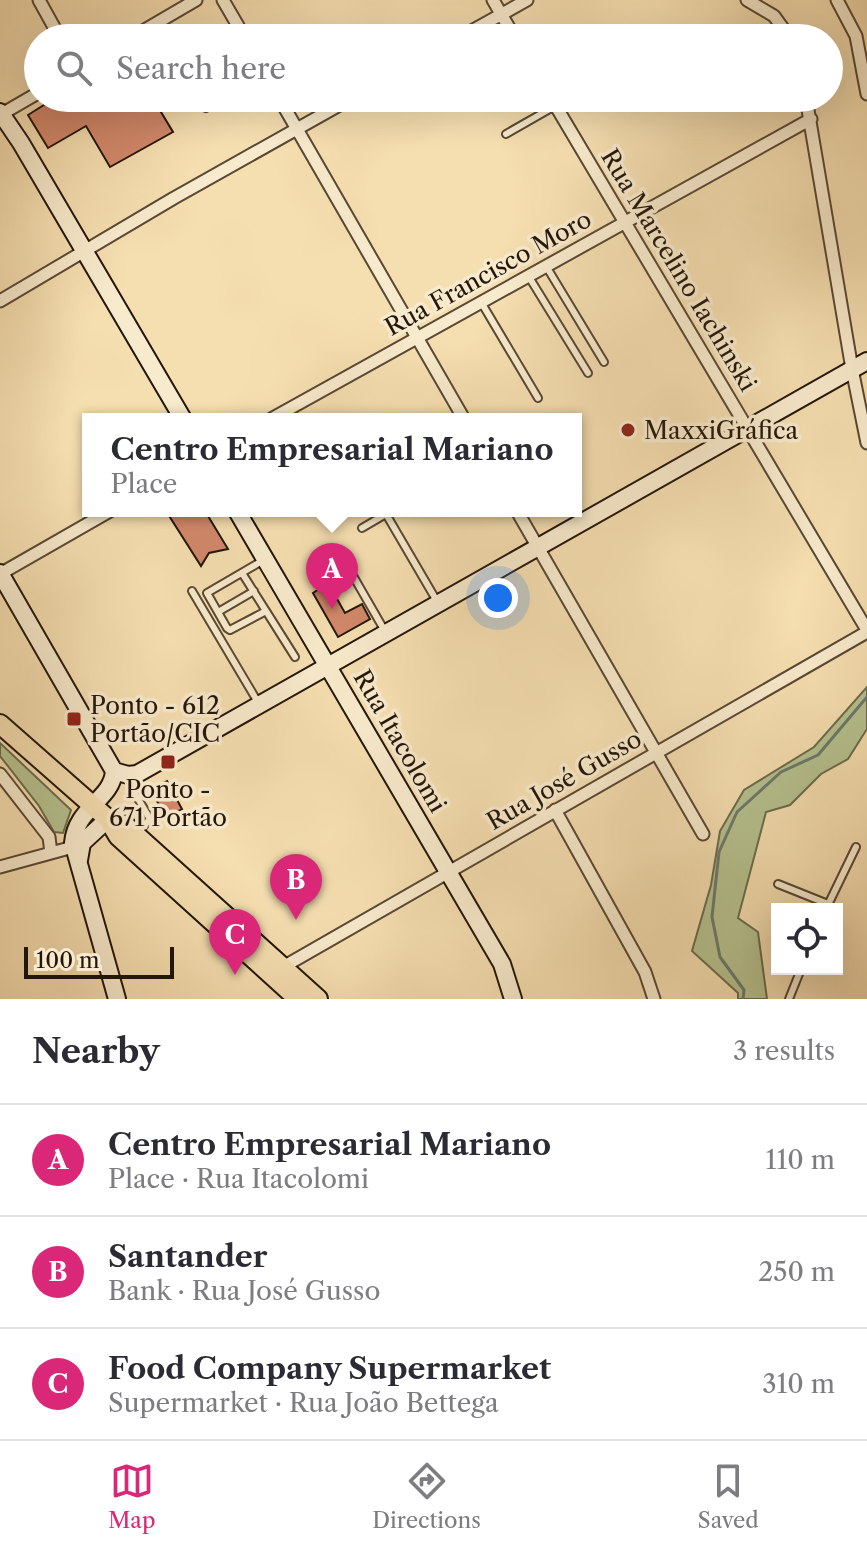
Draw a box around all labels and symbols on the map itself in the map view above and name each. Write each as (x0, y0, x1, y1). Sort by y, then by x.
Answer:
street label: Rua Marcelino Iachinski (595, 144, 763, 396)
street label: Rua Francisco Moro (380, 204, 596, 342)
place label: MaxxiGráfica (644, 416, 799, 445)
marker: MaxxiGráfica (619, 421, 637, 439)
pin: A (306, 543, 358, 609)
your location (478, 578, 518, 618)
street label: Rua Itacolomi (348, 665, 452, 817)
place label: Ponto - 612 Portão/CIC (90, 691, 220, 748)
marker: Ponto - 612 Portão/CIC (65, 710, 83, 728)
street label: Rua José Gusso (481, 724, 647, 836)
marker: Ponto - 671 Portão (159, 753, 177, 771)
place label: Ponto - 671 Portão (109, 775, 227, 832)
pin: B (270, 854, 322, 920)
pin: C (209, 909, 261, 975)
scale bar (24, 943, 174, 979)

